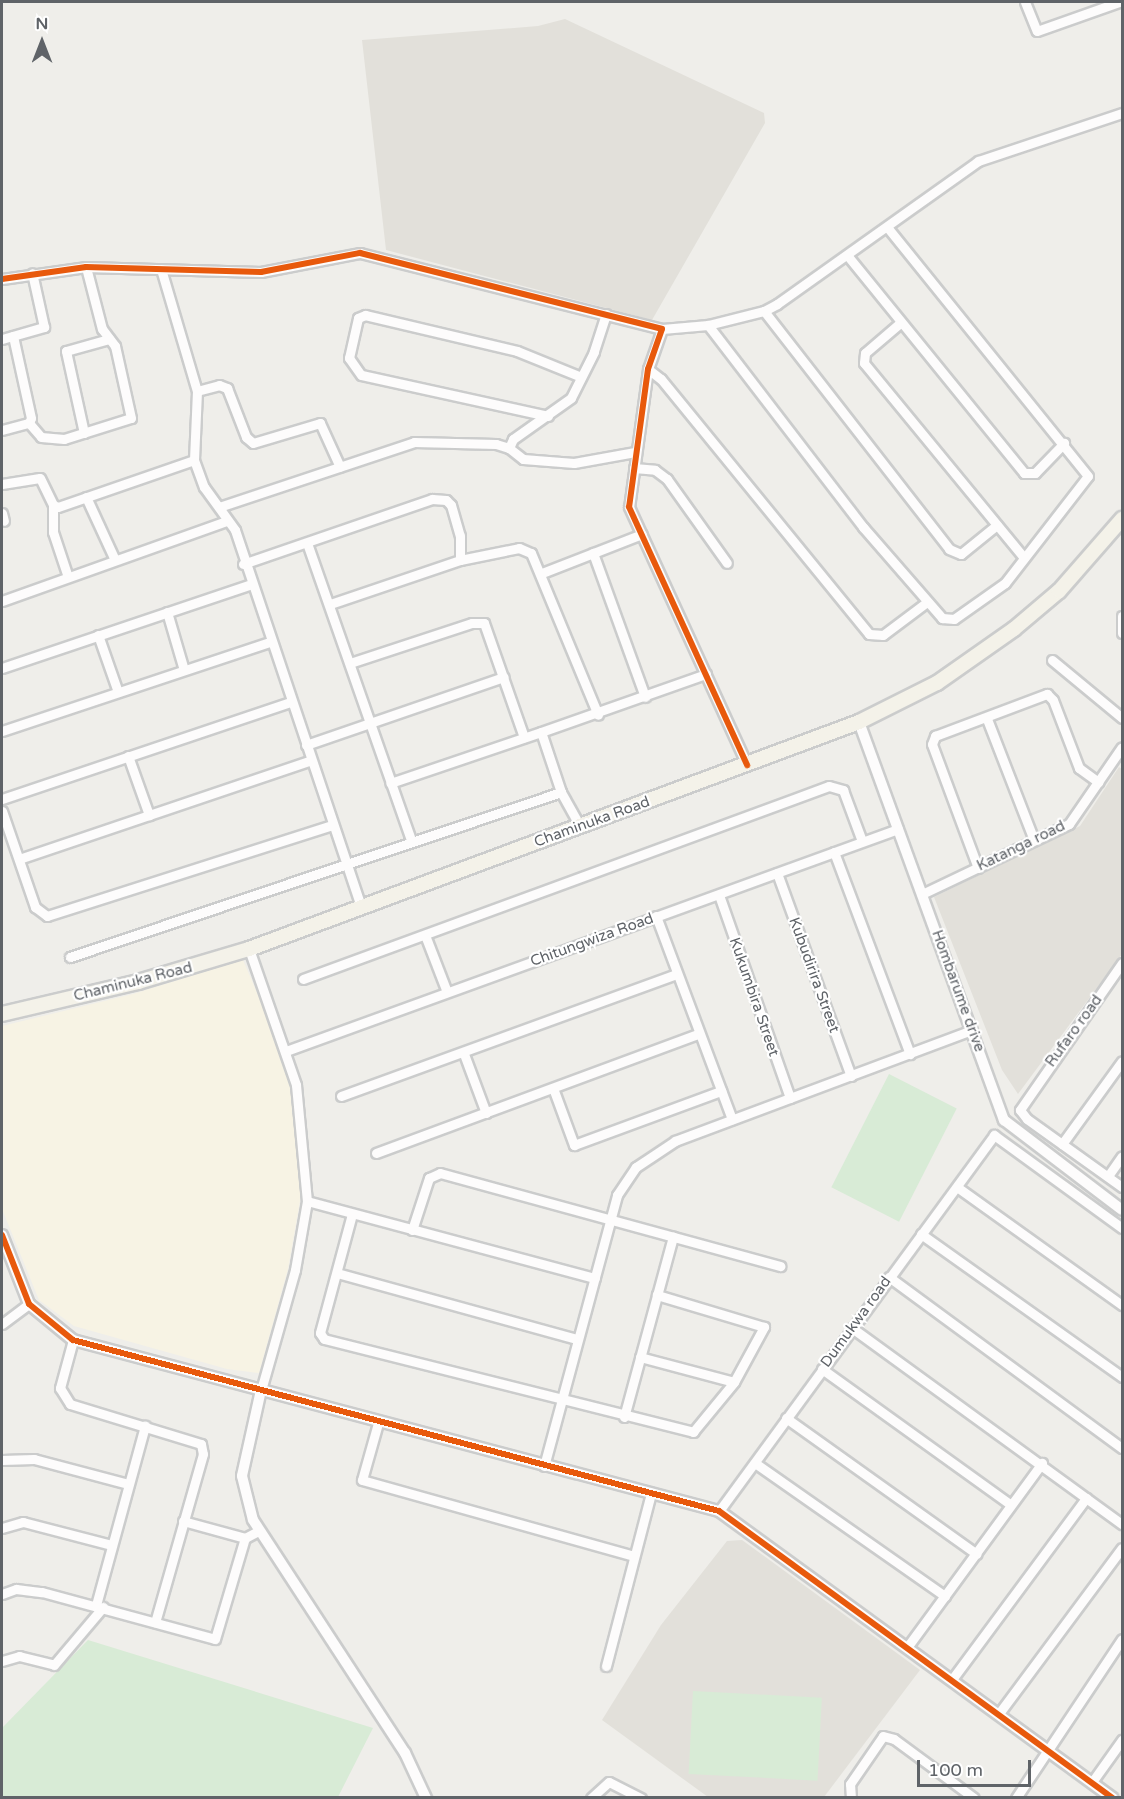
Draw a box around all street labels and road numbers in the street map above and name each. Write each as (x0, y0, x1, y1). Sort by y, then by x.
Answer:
street label: Chaminuka Road (532, 793, 652, 851)
street label: Katanga road (974, 817, 1068, 875)
street label: Chitungwiza Road (528, 909, 656, 971)
street label: Kubudirira Street (785, 915, 843, 1035)
street label: Hombarume drive (928, 928, 988, 1054)
street label: Kukumbira Street (725, 935, 783, 1059)
street label: Chaminuka Road (72, 959, 194, 1005)
street label: Rufaro road (1042, 991, 1106, 1071)
street label: Dumukwa road (817, 1273, 895, 1371)

